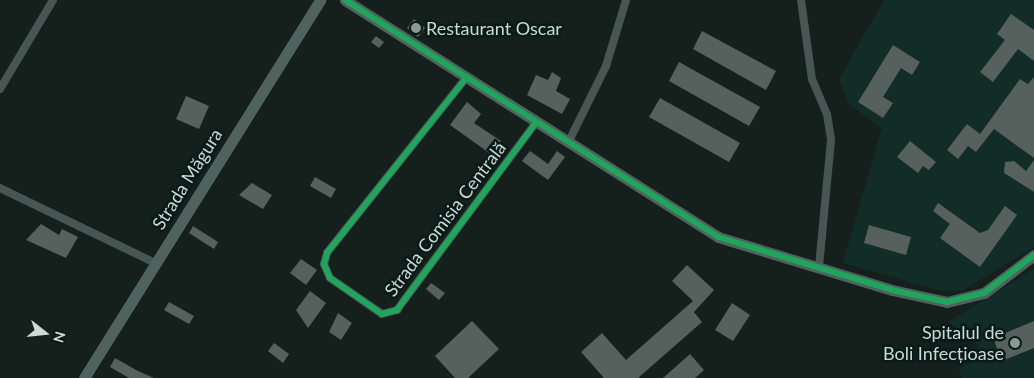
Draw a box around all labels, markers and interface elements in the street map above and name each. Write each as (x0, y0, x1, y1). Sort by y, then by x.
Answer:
place label: Restaurant Oscar (426, 17, 562, 39)
marker: Restaurant Oscar (410, 22, 422, 34)
street label: Strada Măgura (147, 125, 227, 233)
street label: Strada Comisia Centrală (380, 137, 510, 301)
north arrow (20, 308, 70, 358)
place label: Spitalul de Boli Infecțioase (883, 322, 1004, 364)
text: N (50, 330, 70, 345)
marker: Spitalul de Boli Infecțioase (1008, 336, 1022, 350)

